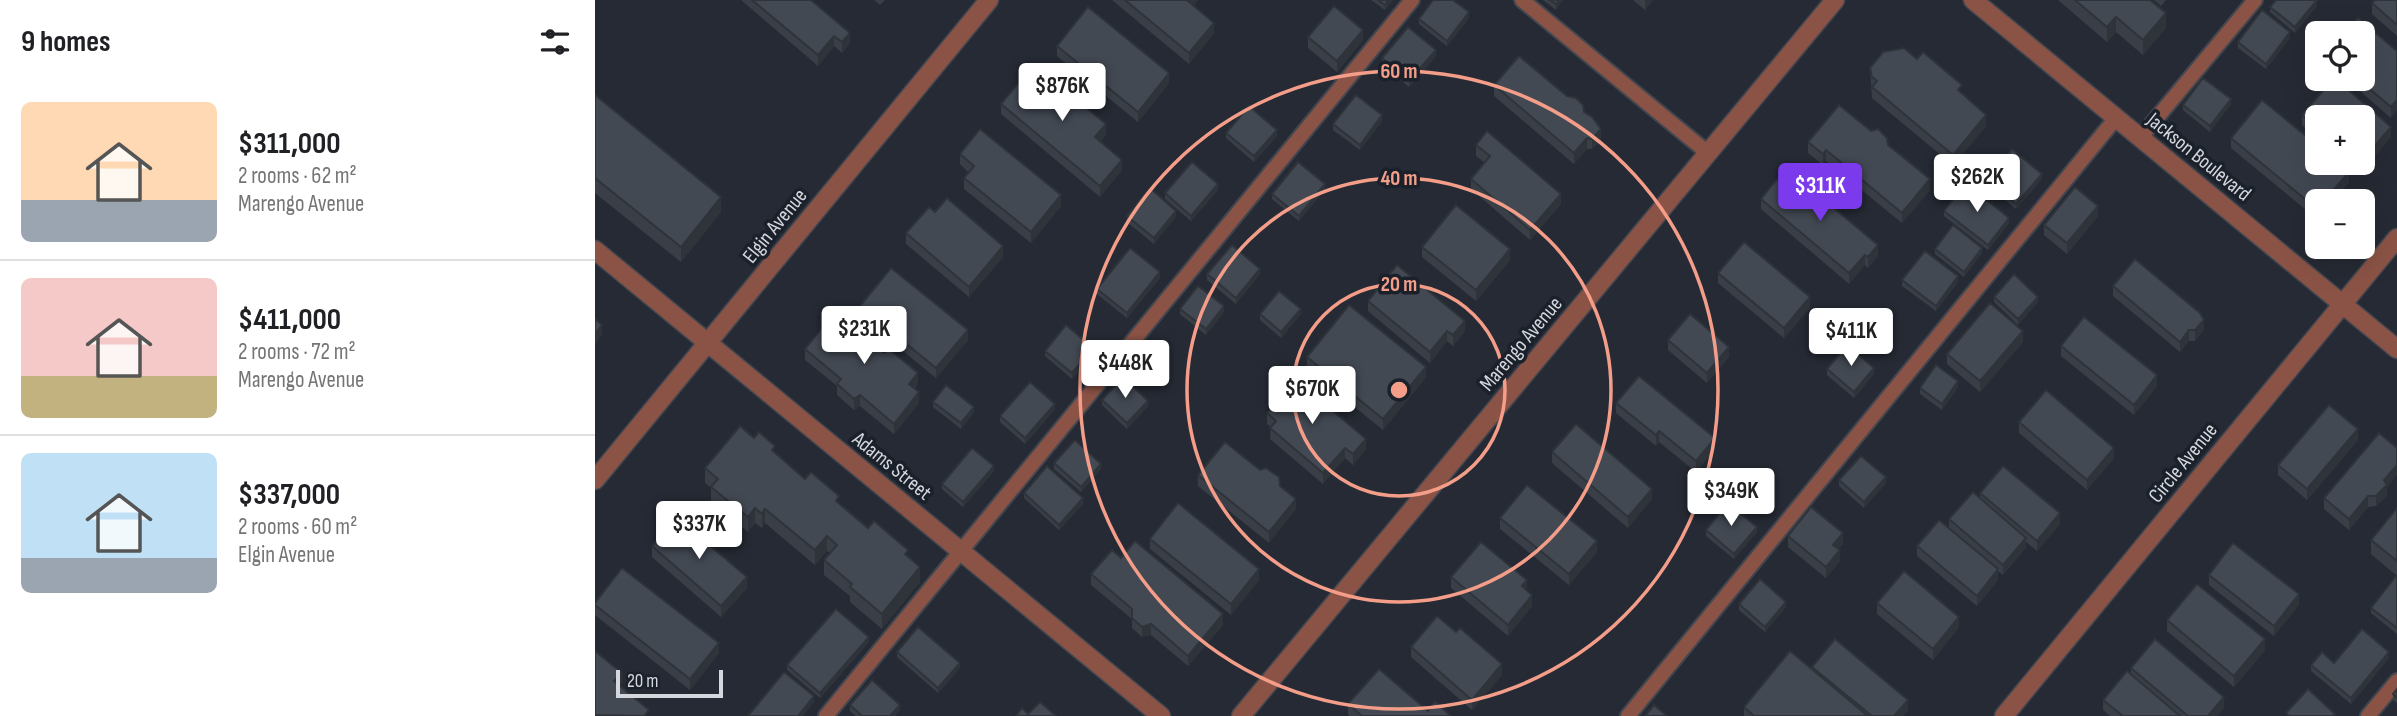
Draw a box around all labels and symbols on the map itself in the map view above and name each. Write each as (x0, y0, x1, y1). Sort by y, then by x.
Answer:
text: 60 m (1380, 59, 1418, 84)
pin: $876K (1013, 64, 1111, 123)
street label: Jackson Boulevard (2141, 107, 2256, 207)
pin: $262K (1928, 154, 2026, 214)
pin: $311K (1771, 164, 1869, 223)
text: 40 m (1381, 166, 1417, 191)
street label: Elgin Avenue (737, 184, 813, 268)
text: 20 m (1381, 272, 1417, 297)
street label: Marengo Avenue (1474, 292, 1568, 396)
pin: $231K (815, 306, 913, 366)
pin: $411K (1802, 308, 1900, 368)
pin: $448K (1076, 340, 1174, 400)
pin: $670K (1263, 366, 1361, 426)
centre of rings (1387, 378, 1411, 402)
street label: Circle Avenue (2143, 418, 2223, 508)
street label: Adams Street (847, 426, 936, 505)
pin: $349K (1682, 468, 1780, 528)
pin: $337K (650, 502, 748, 561)
scale bar (616, 667, 723, 699)

